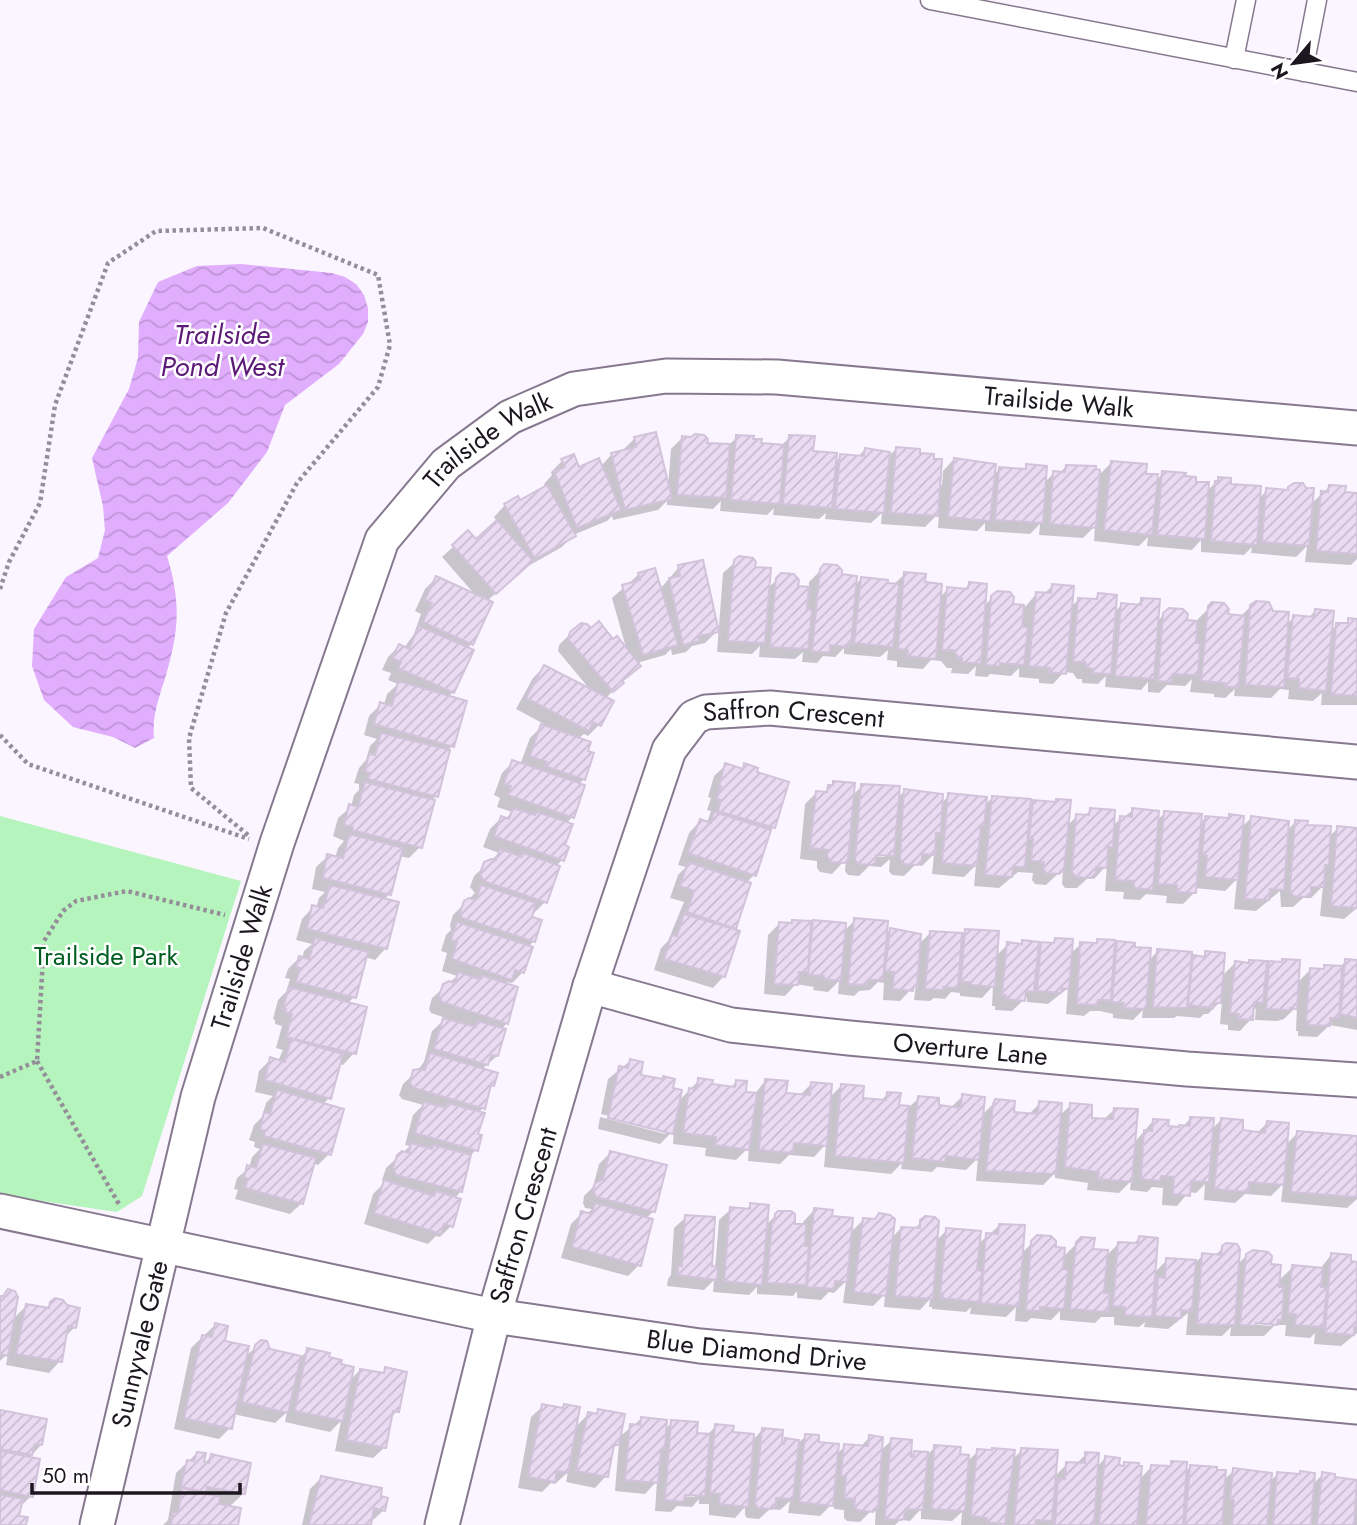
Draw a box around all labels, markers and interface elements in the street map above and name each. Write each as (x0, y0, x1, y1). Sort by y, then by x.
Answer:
north arrow (1259, 28, 1329, 98)
text: N (1264, 58, 1295, 84)
water label: Trailside Pond West (160, 314, 285, 387)
street label: Trailside Walk (982, 376, 1136, 427)
street label: Trailside Walk (414, 382, 559, 497)
street label: Saffron Crescent (702, 689, 886, 737)
street label: Trailside Walk (201, 879, 282, 1035)
park label: Trailside Park (34, 937, 178, 975)
street label: Overture Lane (891, 1023, 1050, 1075)
street label: Saffron Crescent (480, 1122, 567, 1308)
street label: Sunnyvale Gate (102, 1256, 178, 1431)
street label: Blue Diamond Drive (644, 1319, 868, 1380)
scale bar (32, 1452, 240, 1496)
text: 50 m (42, 1461, 89, 1491)

